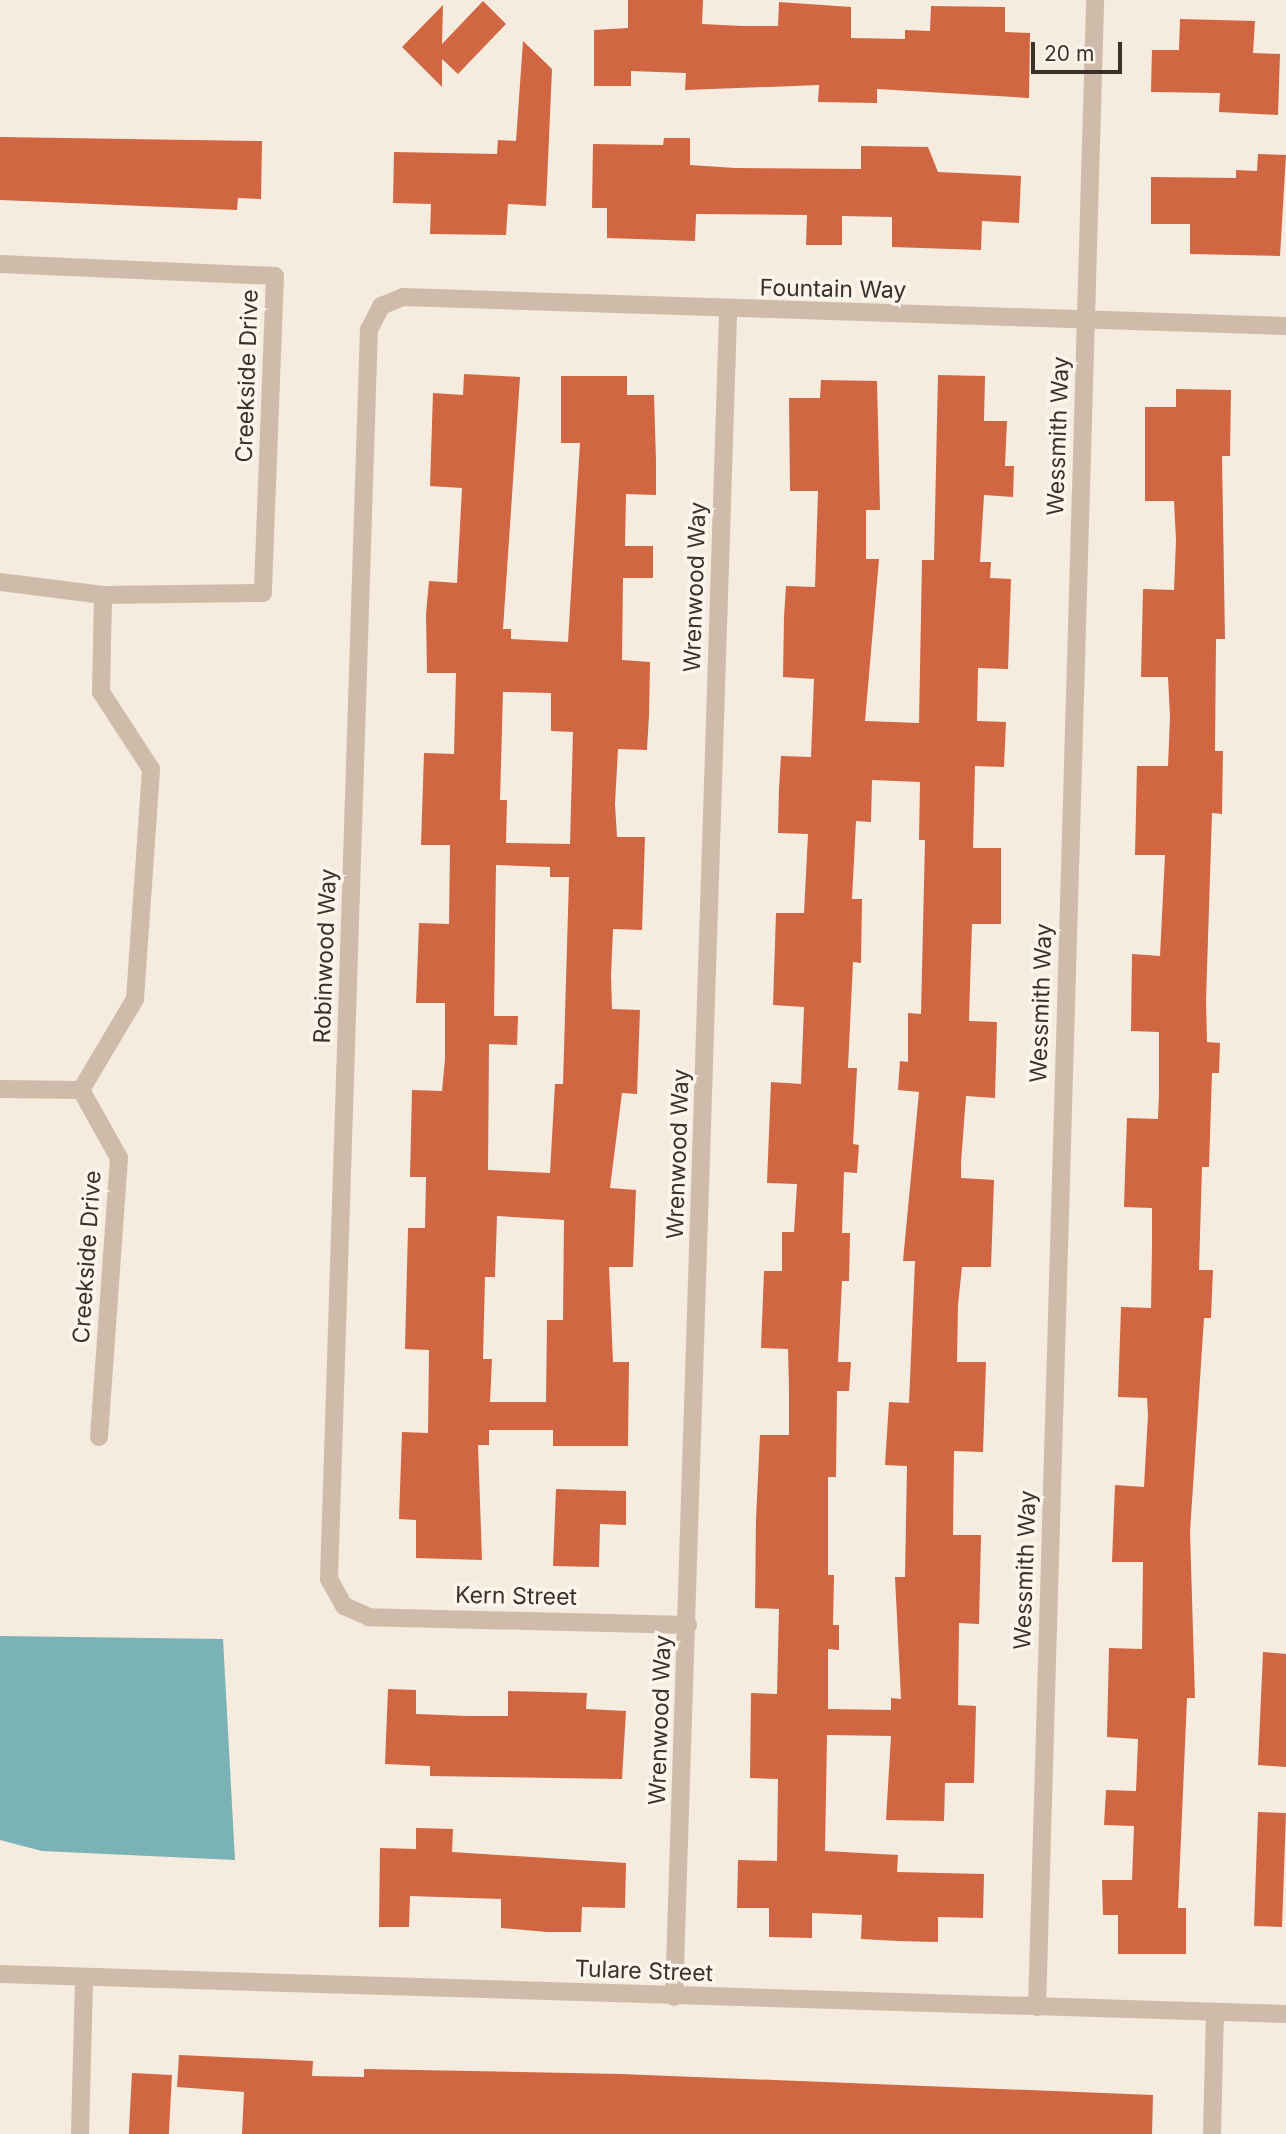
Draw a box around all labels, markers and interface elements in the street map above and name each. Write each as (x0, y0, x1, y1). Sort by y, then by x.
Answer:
scale bar (1034, 28, 1125, 72)
text: 20 m (1044, 41, 1094, 66)
street label: Fountain Way (759, 274, 907, 304)
street label: Creekside Drive (230, 289, 264, 463)
street label: Wessmith Way (1041, 356, 1075, 516)
street label: Wrenwood Way (678, 501, 712, 673)
street label: Robinwood Way (308, 868, 342, 1044)
street label: Wessmith Way (1024, 923, 1058, 1083)
street label: Wrenwood Way (661, 1068, 695, 1240)
street label: Creekside Drive (67, 1170, 107, 1344)
street label: Wessmith Way (1008, 1490, 1042, 1650)
street label: Kern Street (455, 1581, 577, 1611)
street label: Wrenwood Way (643, 1634, 677, 1806)
street label: Tulare Street (574, 1955, 714, 1987)

